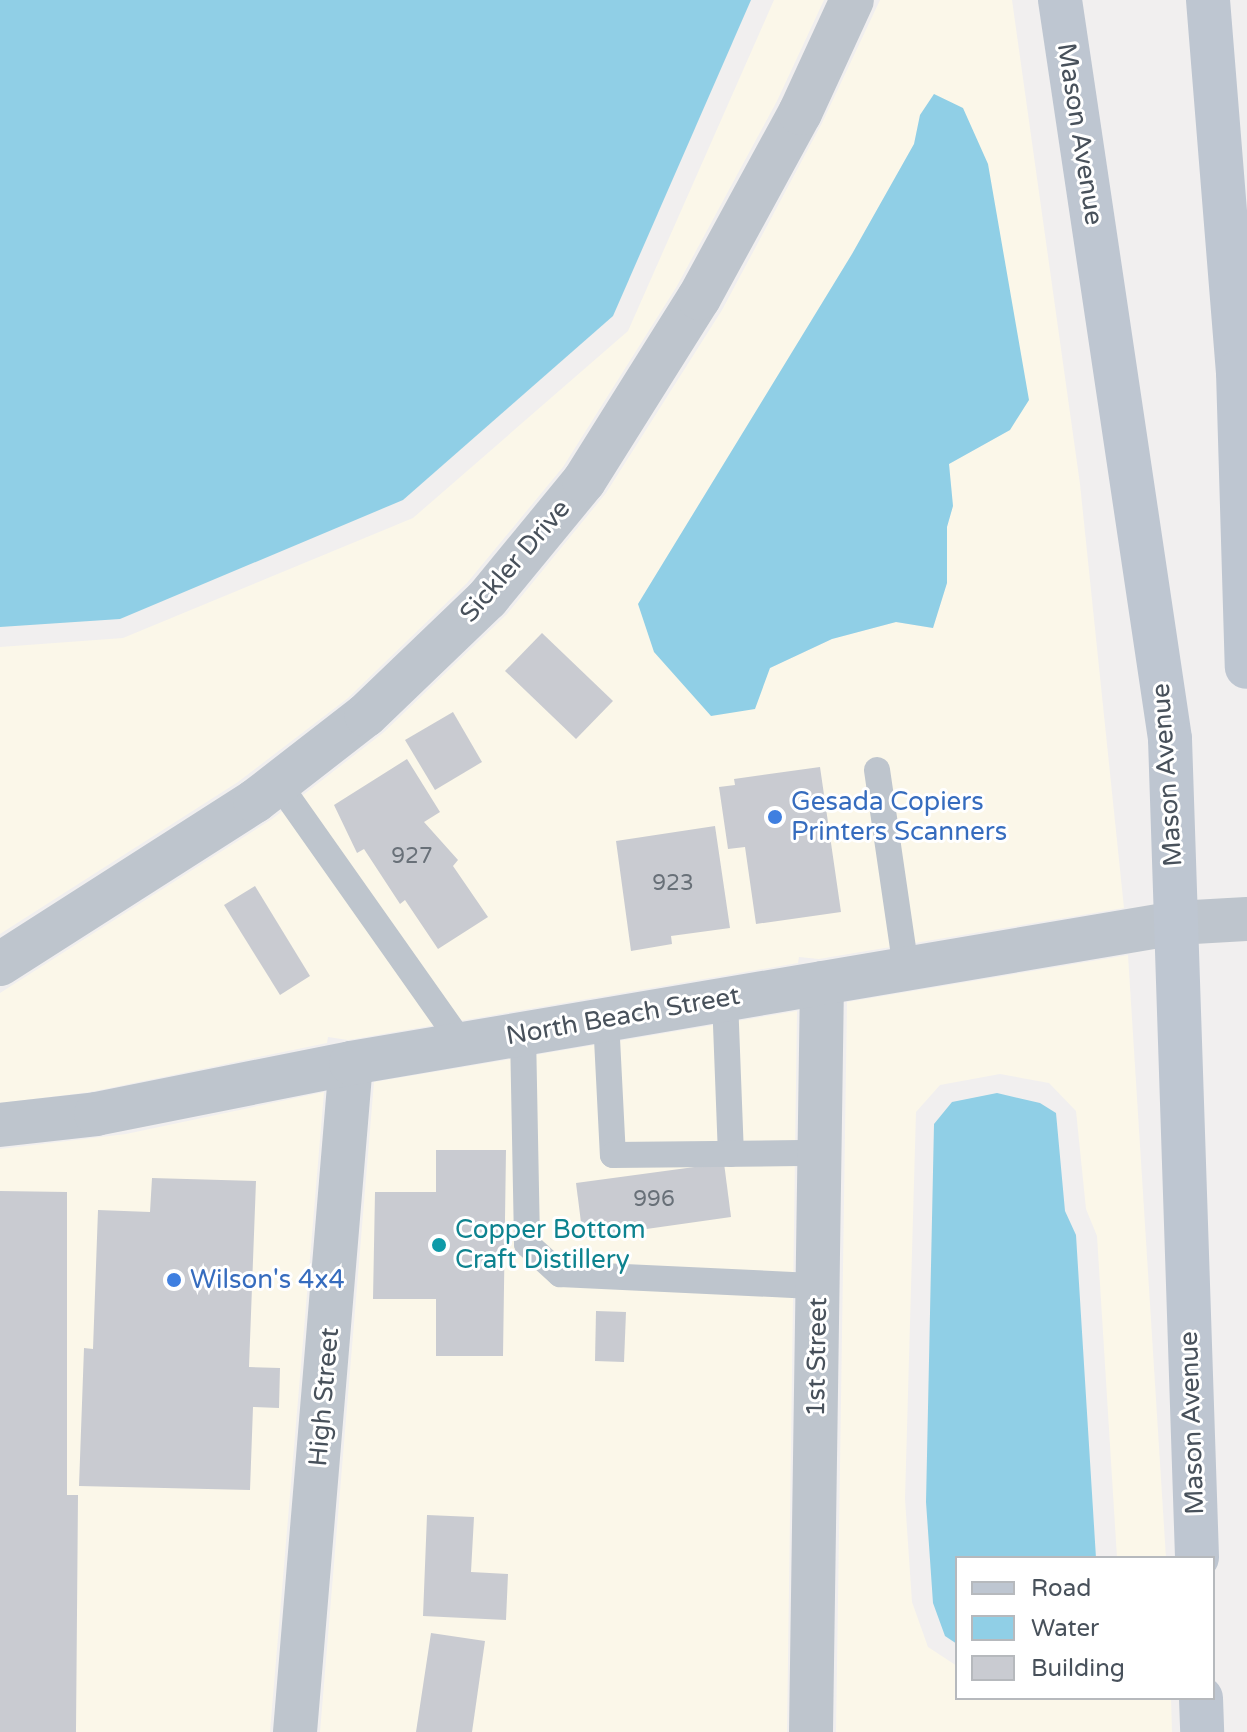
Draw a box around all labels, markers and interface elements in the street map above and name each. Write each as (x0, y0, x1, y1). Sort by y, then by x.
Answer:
street label: Mason Avenue (1050, 41, 1110, 227)
street label: Sickler Drive (453, 493, 577, 629)
street label: Mason Avenue (1145, 682, 1189, 868)
place label: Gesada Copiers Printers Scanners (791, 786, 1007, 848)
marker: Gesada Copiers Printers Scanners (766, 808, 784, 826)
house number: 927 (391, 844, 433, 870)
house number: 923 (652, 871, 694, 897)
street label: North Beach Street (504, 980, 742, 1052)
house number: 996 (633, 1187, 675, 1213)
place label: Copper Bottom Craft Distillery (455, 1214, 646, 1276)
marker: Copper Bottom Craft Distillery (430, 1236, 448, 1254)
place label: Wilson's 4x4 (190, 1264, 345, 1296)
marker: Wilson's 4x4 (165, 1271, 183, 1289)
street label: 1st Street (800, 1297, 834, 1417)
street label: High Street (302, 1326, 346, 1468)
street label: Mason Avenue (1173, 1331, 1211, 1515)
legend (955, 1556, 1215, 1700)
text: Road (1031, 1574, 1091, 1603)
text: Water (1031, 1614, 1099, 1643)
text: Building (1031, 1654, 1125, 1683)

